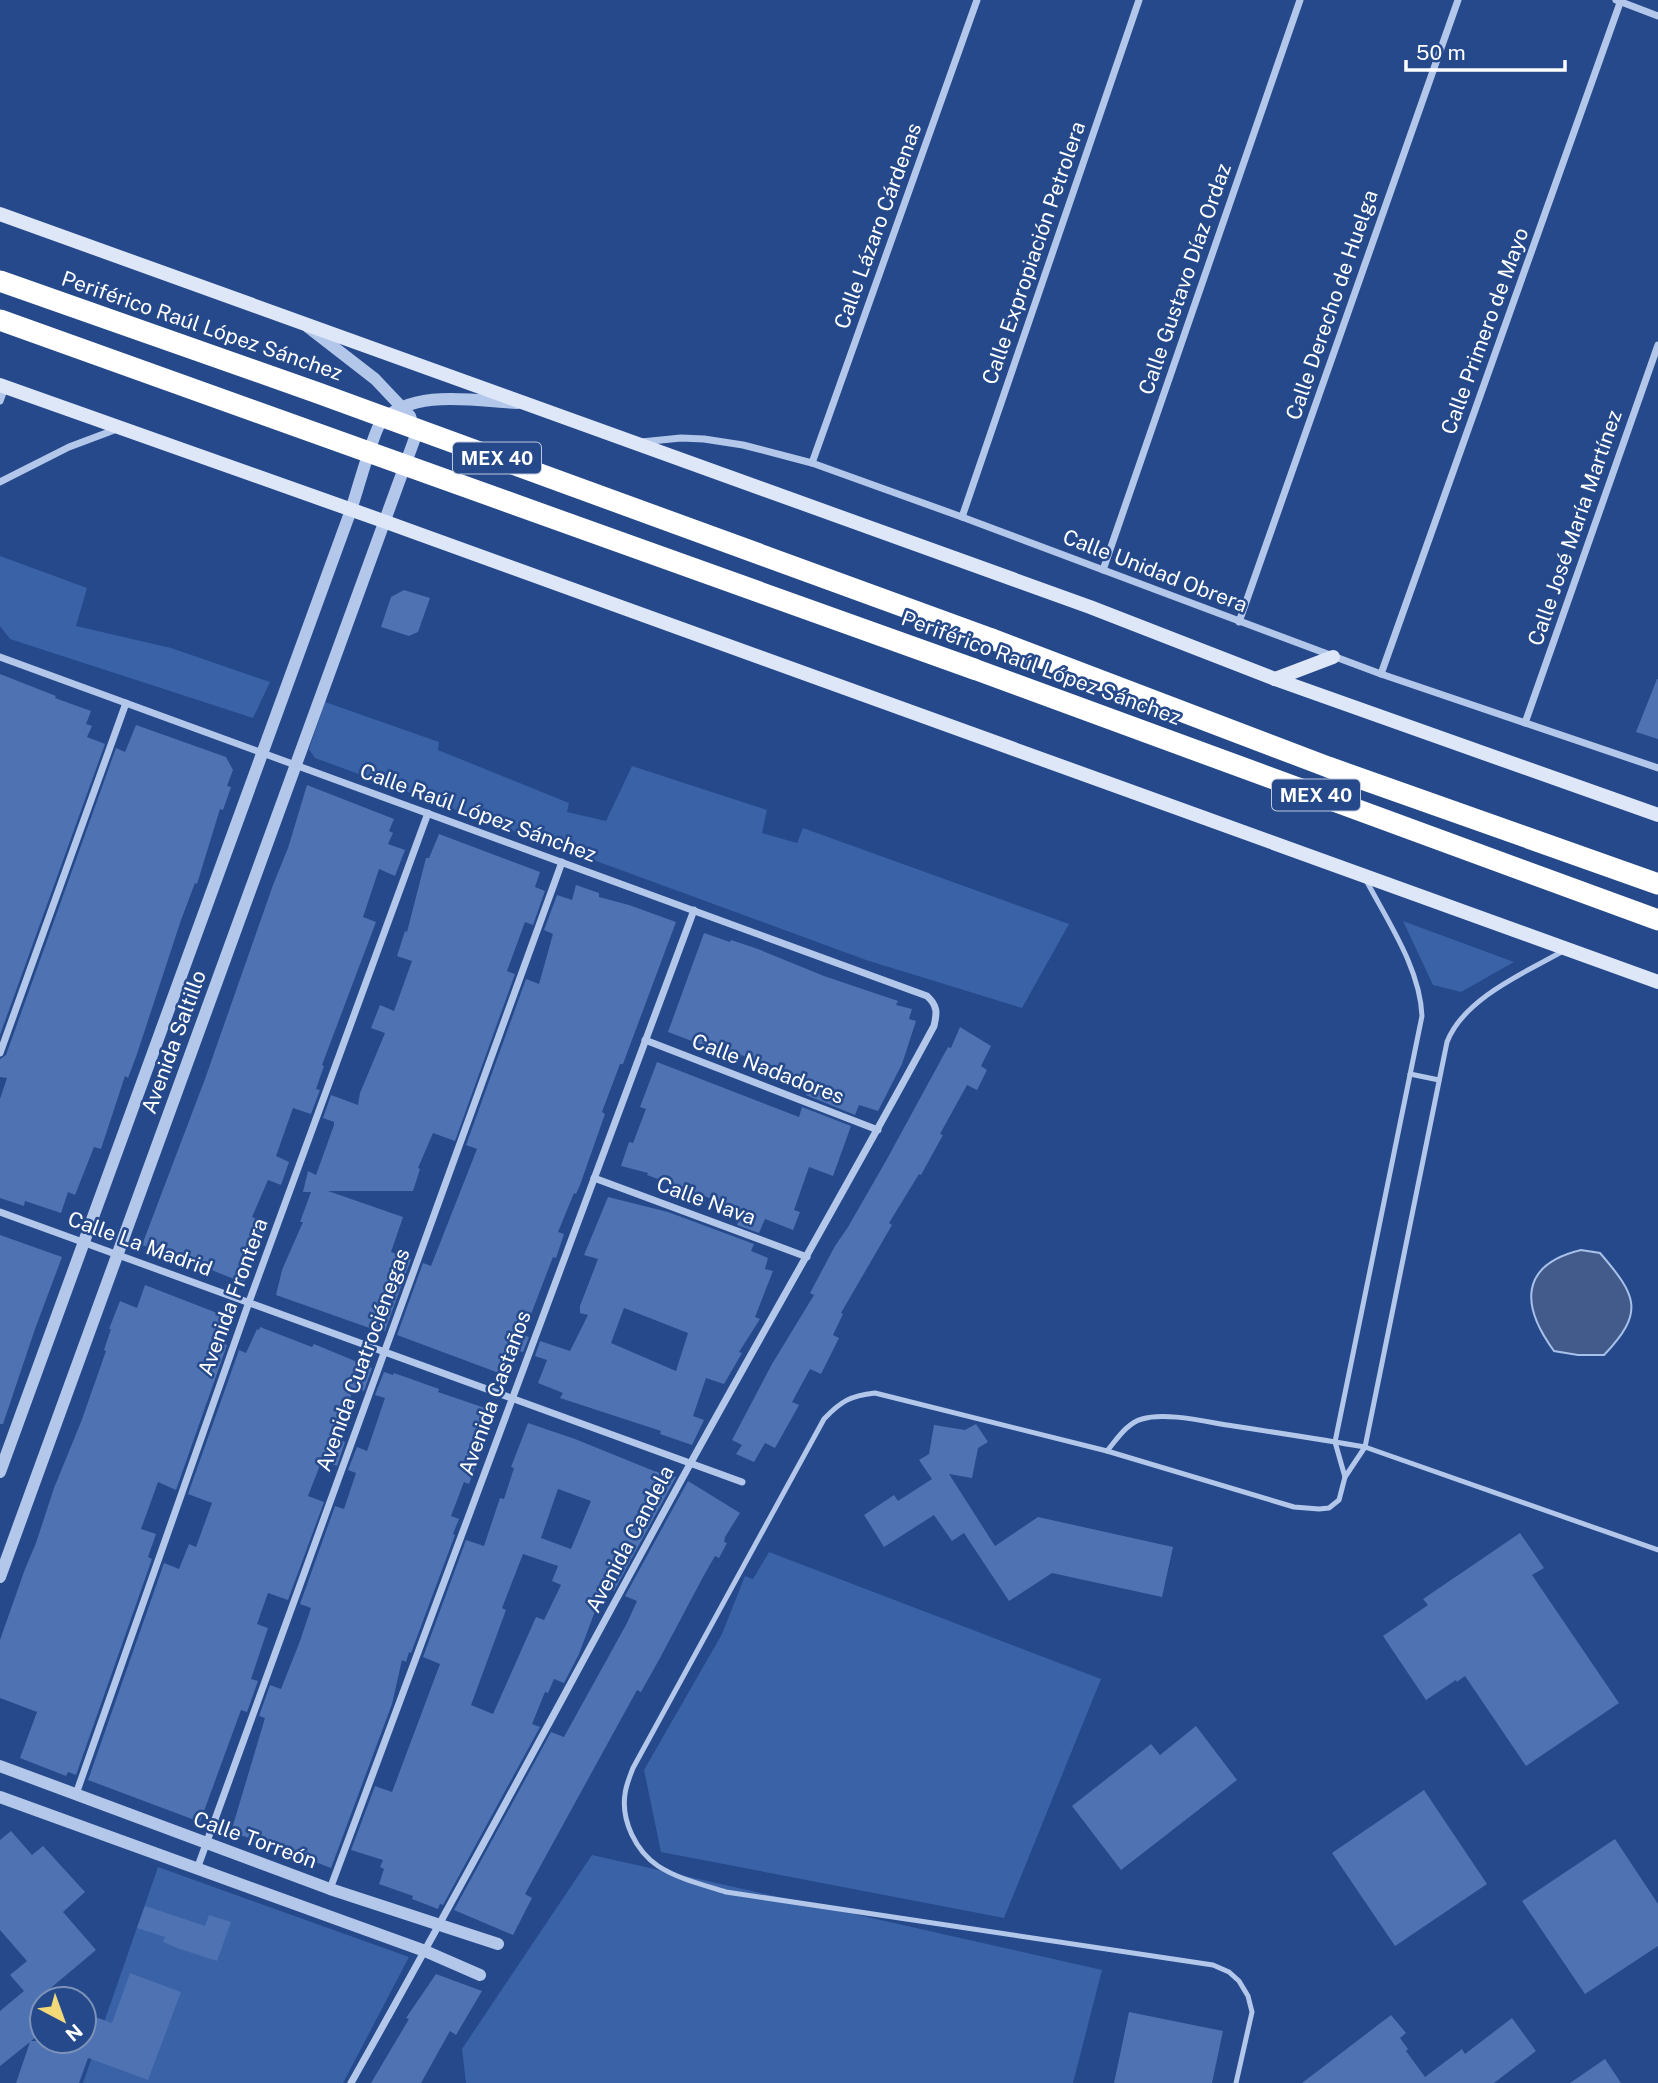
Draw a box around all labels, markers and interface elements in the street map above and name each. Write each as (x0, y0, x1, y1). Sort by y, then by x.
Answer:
scale bar (1406, 28, 1565, 72)
text: 50 m (1416, 40, 1466, 65)
street label: Calle Expropiación Petrolera (977, 118, 1090, 388)
street label: Calle Lázaro Cárdenas (829, 119, 926, 332)
street label: Calle Gustavo Díaz Ordaz (1133, 160, 1236, 398)
street label: Calle Derecho de Huelga (1280, 187, 1383, 423)
street label: Calle Primero de Mayo (1435, 224, 1534, 438)
street label: Periférico Raúl López Sánchez (58, 266, 346, 385)
street label: Calle José María Martínez (1522, 407, 1627, 649)
road number: MEX 40 (453, 442, 541, 474)
street label: Calle Unidad Obrera (1059, 524, 1251, 617)
street label: Periférico Raúl López Sánchez (898, 605, 1184, 730)
street label: Calle Raúl López Sánchez (356, 758, 600, 867)
road number: MEX 40 (1272, 780, 1360, 810)
street label: Avenida Saltillo (136, 967, 211, 1117)
street label: Calle Nadadores (689, 1028, 848, 1109)
street label: Calle Nava (653, 1171, 759, 1230)
street label: Calle La Madrid (65, 1206, 216, 1281)
street label: Avenida Frontera (192, 1215, 273, 1379)
street label: Avenida Cuatrociénegas (310, 1245, 415, 1475)
street label: Avenida Castaños (453, 1307, 536, 1478)
street label: Avenida Candela (580, 1461, 679, 1617)
street label: Calle Torreón (190, 1806, 320, 1873)
north arrow (28, 1985, 98, 2055)
text: N (61, 2020, 87, 2046)

